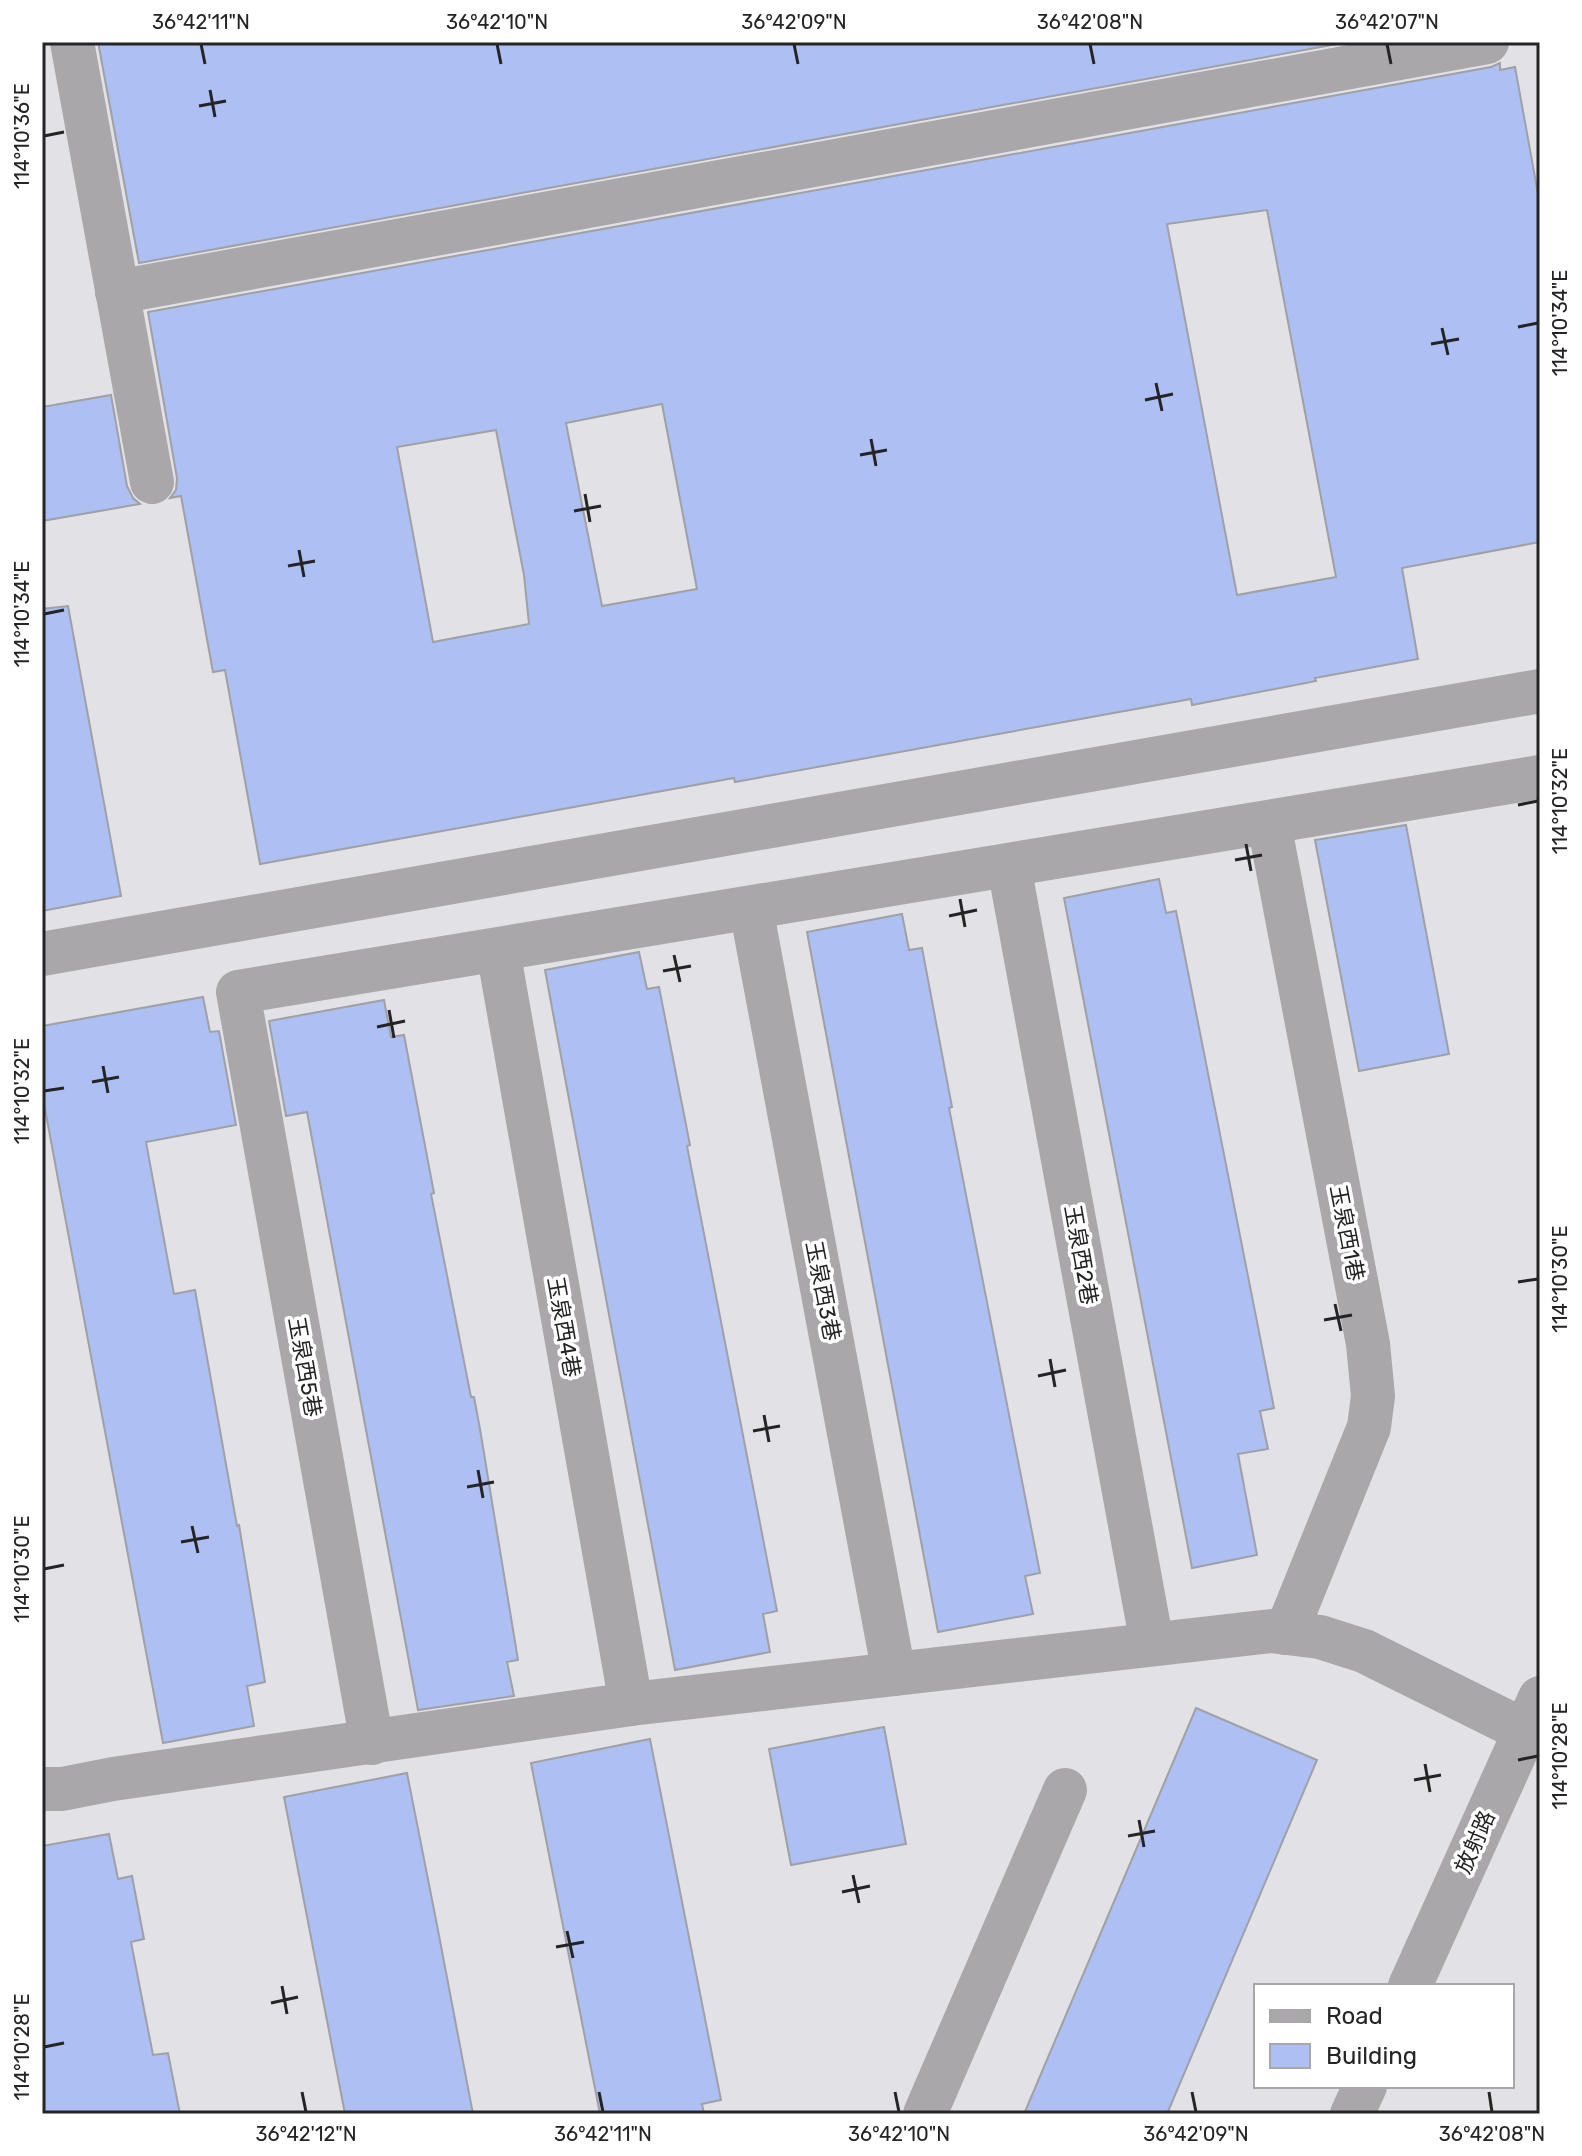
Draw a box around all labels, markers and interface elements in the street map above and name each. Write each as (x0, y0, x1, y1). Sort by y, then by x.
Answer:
text: 36°42'11"N (152, 10, 250, 34)
text: 36°42'10"N (446, 10, 548, 34)
text: 36°42'09"N (741, 10, 847, 34)
text: 36°42'08"N (1037, 10, 1143, 34)
text: 36°42'07"N (1335, 10, 1439, 34)
text: 114°10'36"E (10, 83, 34, 189)
text: 114°10'34"E (1548, 270, 1572, 376)
text: 114°10'34"E (10, 561, 34, 667)
text: 114°10'32"E (1548, 748, 1572, 854)
text: 114°10'32"E (10, 1038, 34, 1144)
street label: 玉泉西1巷 (1324, 1183, 1370, 1283)
street label: 玉泉西2巷 (1059, 1203, 1103, 1307)
text: 114°10'30"E (1548, 1225, 1572, 1333)
street label: 玉泉西3巷 (800, 1239, 846, 1343)
street label: 玉泉西4巷 (542, 1275, 586, 1379)
street label: 玉泉西5巷 (283, 1315, 327, 1419)
text: 114°10'30"E (10, 1515, 34, 1623)
text: 114°10'28"E (1548, 1703, 1572, 1809)
street label: 放射路 (1449, 1806, 1501, 1878)
legend (1254, 1984, 1514, 2088)
text: 114°10'28"E (10, 1994, 34, 2100)
text: Road (1326, 2002, 1383, 2030)
text: Building (1326, 2042, 1417, 2070)
text: 36°42'12"N (255, 2122, 357, 2146)
text: 36°42'11"N (554, 2122, 652, 2146)
text: 36°42'10"N (848, 2122, 950, 2146)
text: 36°42'09"N (1143, 2122, 1249, 2146)
text: 36°42'08"N (1439, 2122, 1545, 2146)

